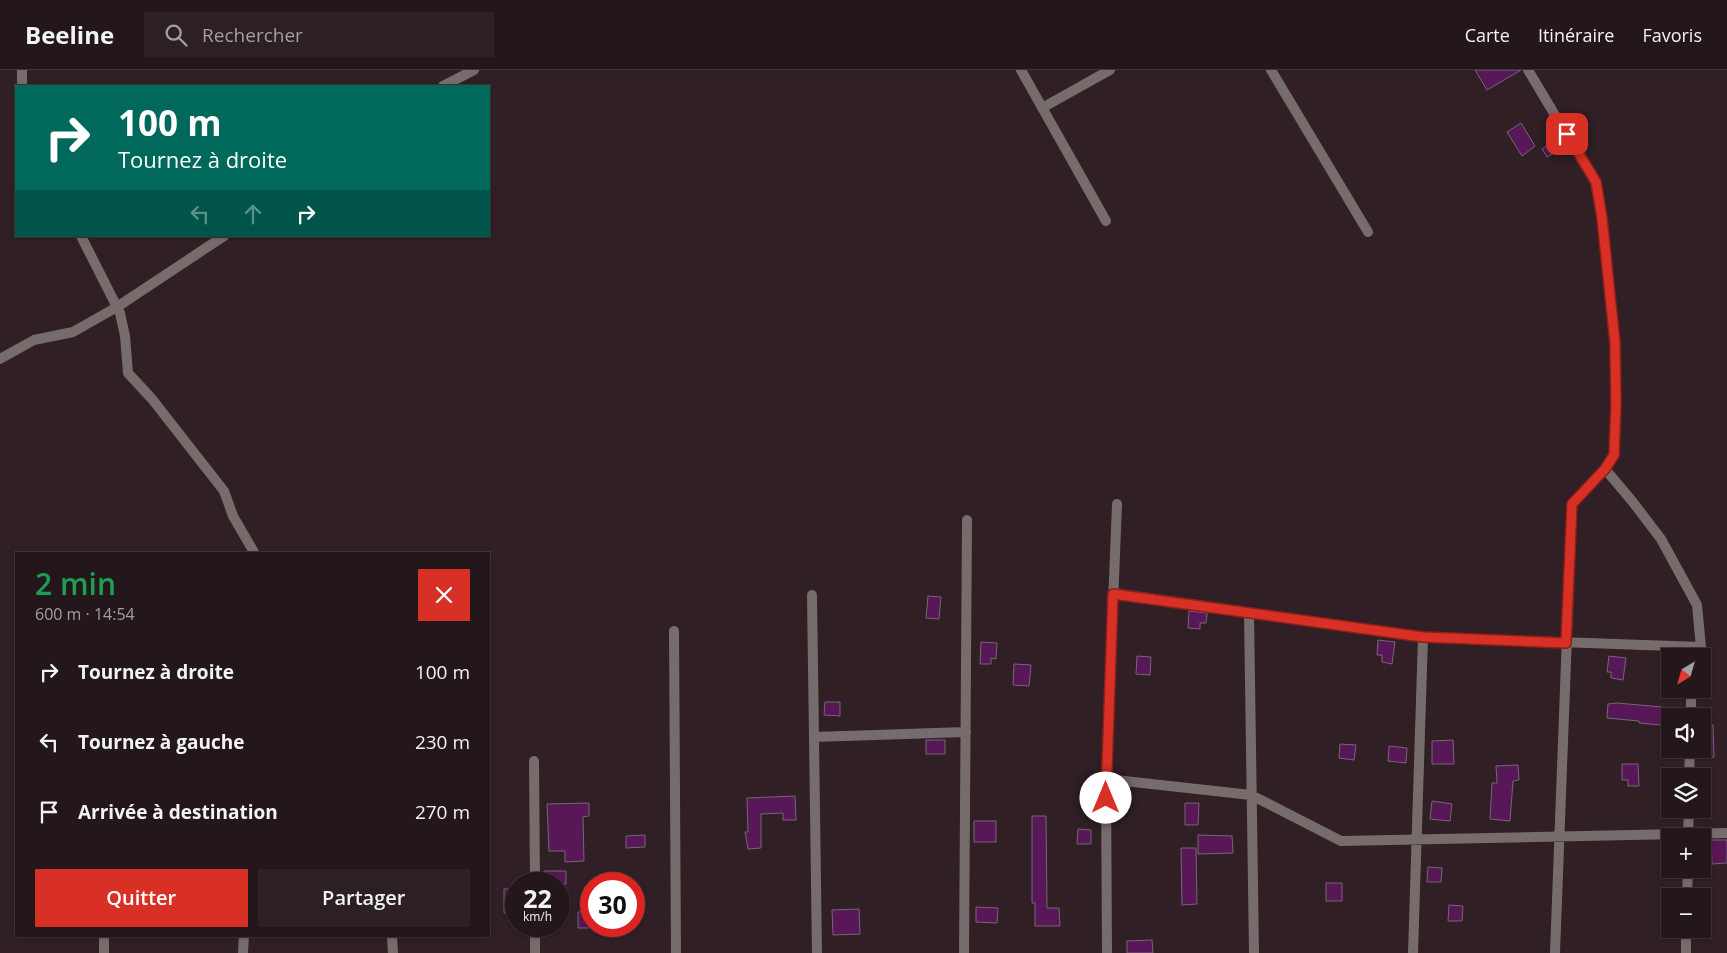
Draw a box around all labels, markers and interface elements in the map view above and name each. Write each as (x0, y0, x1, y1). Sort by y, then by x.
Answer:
search box (144, 12, 494, 57)
text: Beeline (25, 18, 114, 51)
icon: search (162, 21, 190, 49)
text: Rechercher (202, 22, 303, 48)
text: Carte (1465, 23, 1510, 47)
text: Itinéraire (1538, 23, 1614, 47)
text: Favoris (1642, 23, 1702, 47)
text: 100 m (118, 99, 222, 146)
icon: right (35, 105, 100, 170)
pin (1546, 113, 1588, 155)
icon: arrive (1553, 120, 1581, 148)
text: Tournez à droite (118, 144, 287, 174)
icon: left (186, 200, 214, 228)
icon: ahead (239, 200, 267, 228)
icon: right (292, 200, 320, 228)
text: 2 min (35, 563, 116, 604)
button: close (418, 569, 470, 621)
text: 600 m · 14:54 (35, 603, 135, 625)
north arrow (1661, 648, 1711, 698)
map controls (1661, 648, 1711, 938)
icon: right (35, 658, 63, 686)
text: Tournez à droite (78, 659, 234, 685)
text: 100 m (415, 659, 470, 685)
button: sound (1661, 708, 1711, 758)
icon: left (35, 728, 63, 756)
text: Tournez à gauche (78, 729, 244, 755)
text: 230 m (415, 729, 470, 755)
button: layers (1661, 768, 1711, 818)
position arrow (1079, 771, 1131, 823)
icon: arrive (35, 798, 63, 826)
text: Arrivée à destination (78, 799, 278, 825)
text: 270 m (415, 799, 470, 825)
button: + (1661, 828, 1711, 878)
button: Quitter (35, 869, 248, 927)
button: Partager (258, 869, 470, 927)
speed limit sign: 30 (580, 872, 645, 937)
text: 22 (523, 881, 552, 915)
button: − (1661, 888, 1711, 938)
text: km/h (523, 908, 552, 925)

